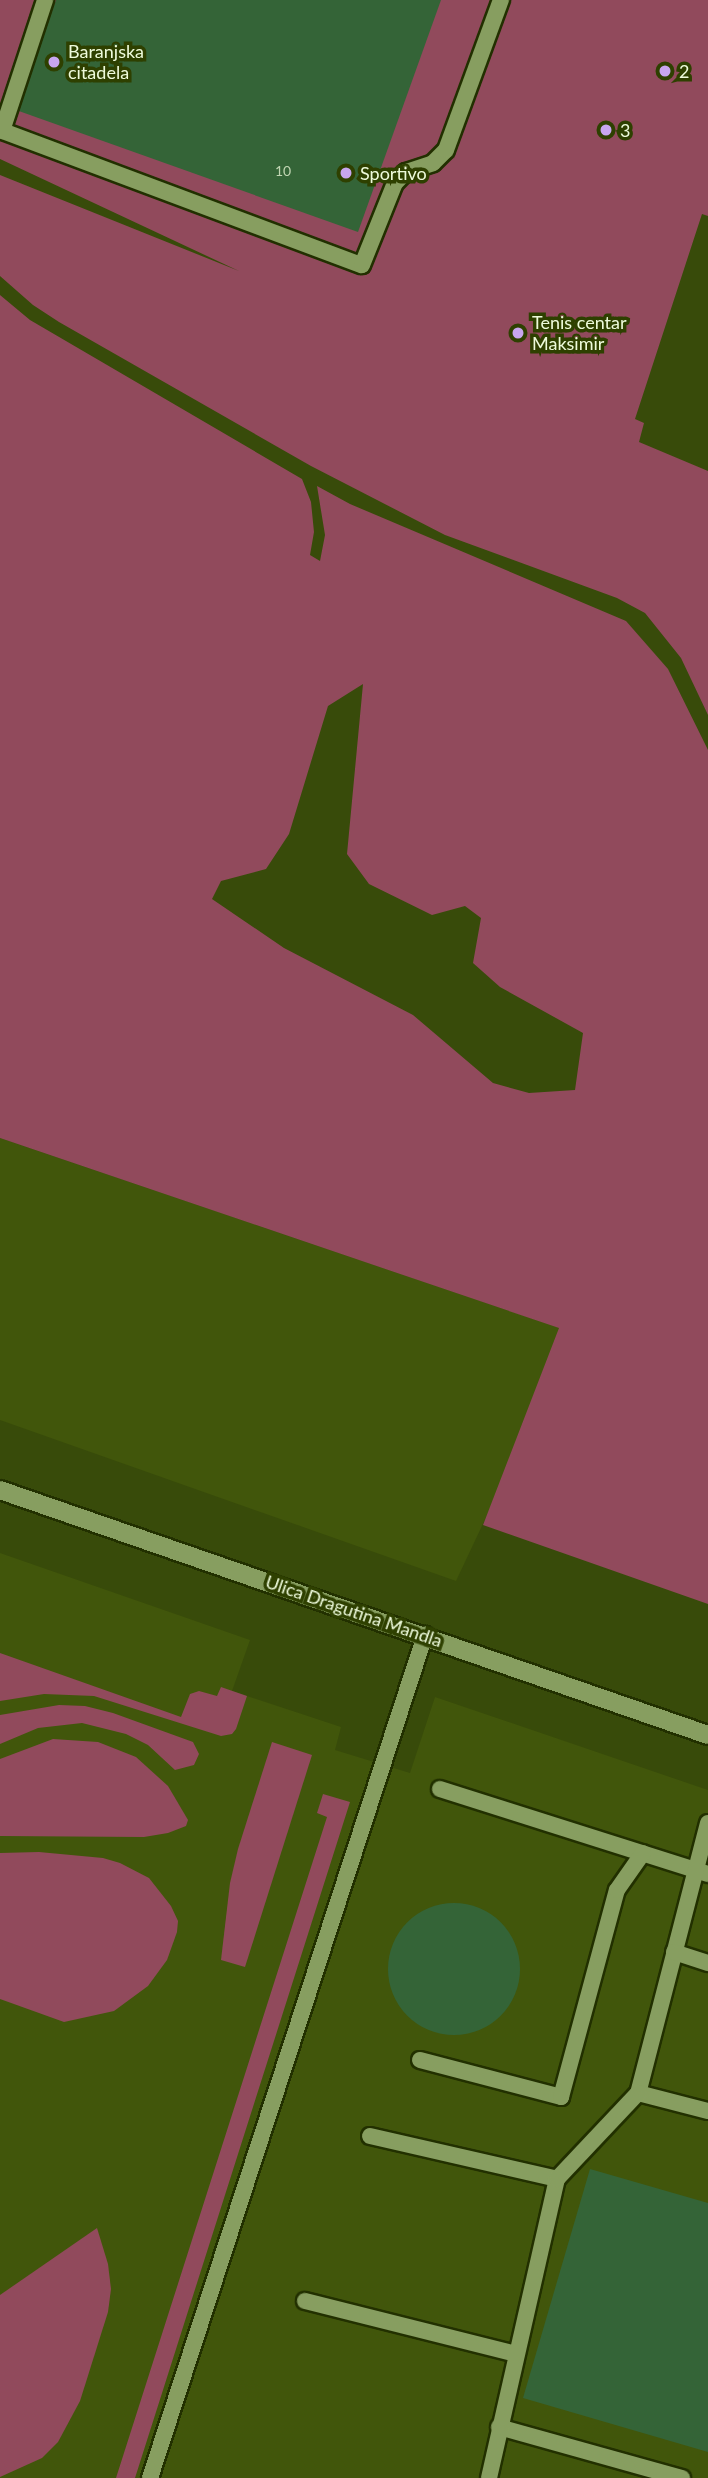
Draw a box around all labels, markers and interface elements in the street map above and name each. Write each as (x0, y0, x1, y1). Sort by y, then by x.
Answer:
place label: Baranjska citadela (68, 41, 144, 84)
marker: Baranjska citadela (46, 54, 62, 70)
place label: 2 (679, 60, 689, 82)
marker: 2 (657, 63, 673, 79)
place label: 3 (620, 119, 630, 141)
marker: 3 (598, 122, 614, 138)
place label: Sportivo (360, 162, 427, 184)
house number: 10 (275, 163, 291, 179)
marker: Sportivo (338, 165, 354, 181)
place label: Tenis centar Maksimir (532, 312, 627, 354)
marker: Tenis centar Maksimir (510, 325, 526, 341)
street label: Ulica Dragutina Mandla (263, 1571, 445, 1651)

